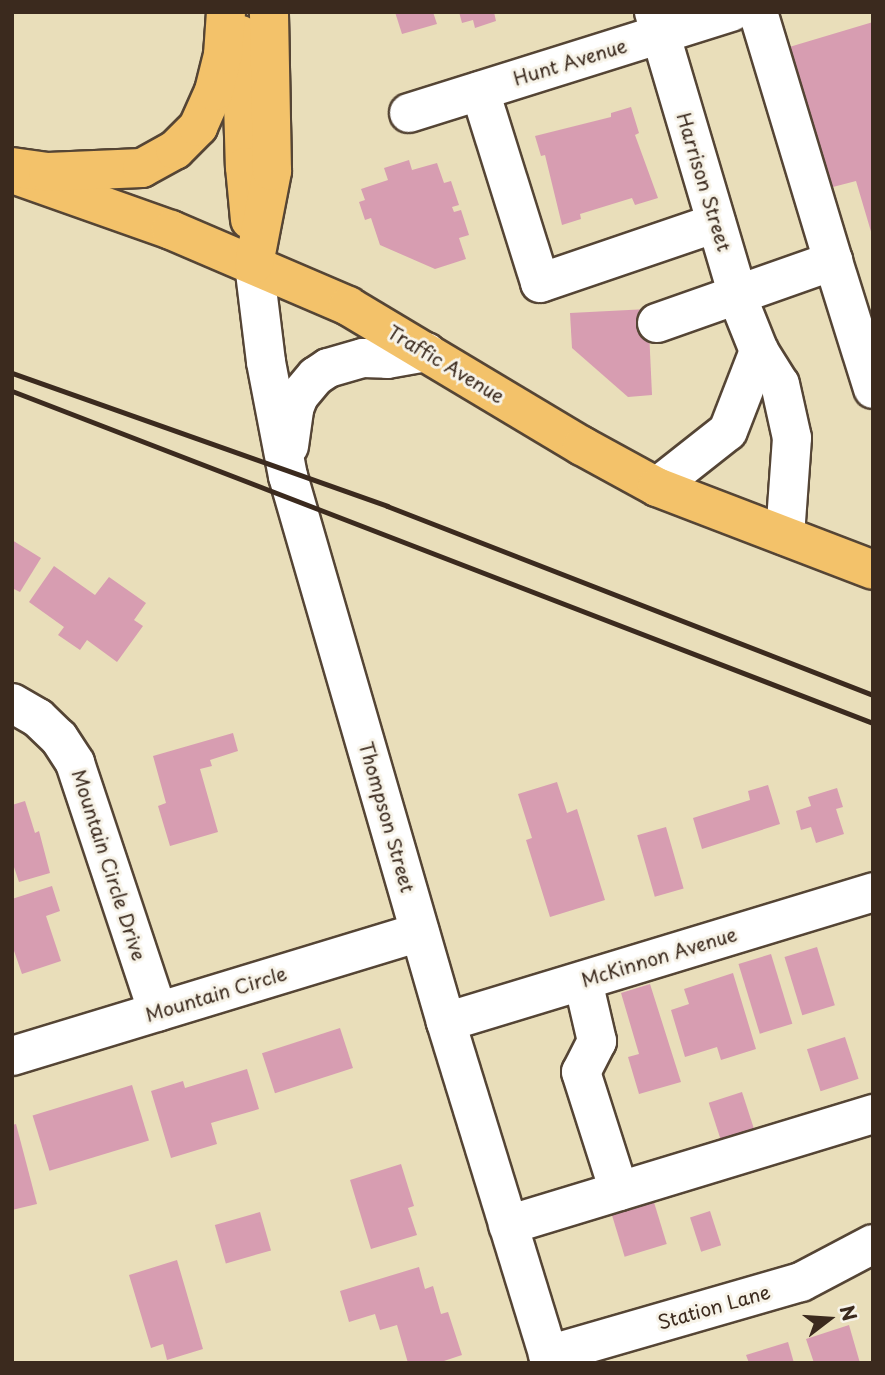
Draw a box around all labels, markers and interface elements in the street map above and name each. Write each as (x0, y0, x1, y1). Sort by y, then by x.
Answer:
street label: Hunt Avenue (511, 34, 629, 90)
street label: Harrison Street (672, 110, 736, 254)
street label: Traffic Avenue (383, 320, 509, 408)
street label: Thompson Street (354, 739, 420, 895)
street label: Mountain Circle Drive (67, 765, 151, 965)
street label: McKinnon Avenue (579, 923, 739, 991)
street label: Mountain Circle (142, 962, 290, 1026)
street label: Station Lane (655, 1280, 773, 1334)
north arrow (794, 1284, 864, 1354)
text: N (833, 1302, 865, 1324)

